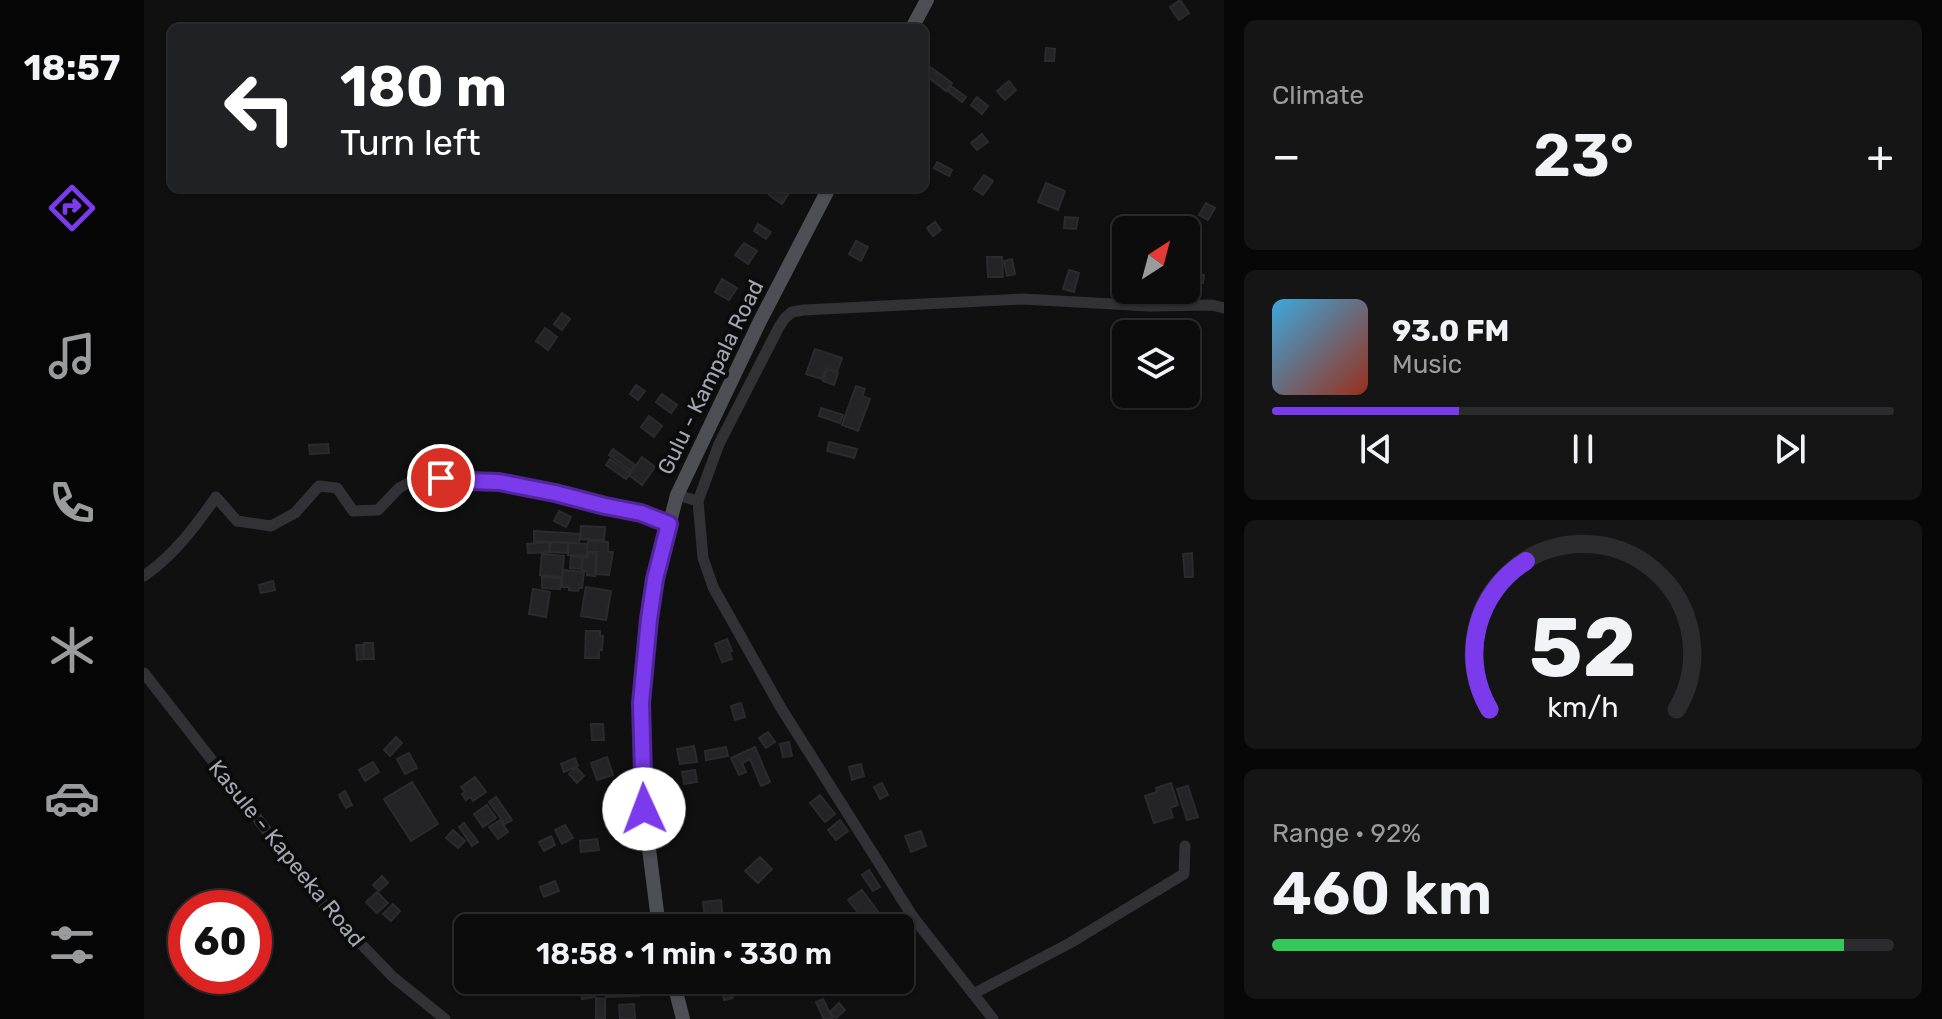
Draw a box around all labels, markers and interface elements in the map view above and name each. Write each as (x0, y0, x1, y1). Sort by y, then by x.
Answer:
text: 18:57 (24, 46, 120, 89)
text: 180 m (340, 54, 507, 120)
icon: left (208, 56, 312, 160)
text: Climate (1272, 80, 1364, 111)
text: 23° (1533, 120, 1634, 191)
text: Turn left (340, 121, 481, 164)
text: − (1272, 130, 1301, 182)
text: + (1867, 130, 1894, 182)
icon: directions (44, 180, 100, 236)
north arrow (1112, 216, 1200, 304)
map controls (1112, 216, 1200, 408)
street label: Gulu - Kampala Road (652, 275, 769, 479)
text: 93.0 FM (1392, 313, 1509, 349)
button: layers (1112, 320, 1200, 408)
icon: music (44, 328, 100, 384)
text: Music (1392, 349, 1462, 380)
icon: previous (1354, 427, 1398, 471)
icon: pause (1561, 427, 1605, 471)
icon: next (1768, 427, 1812, 471)
pin (407, 444, 475, 512)
icon: arrive (419, 456, 463, 500)
icon: phone (44, 475, 100, 531)
text: 52 (1529, 598, 1637, 697)
icon: climate (44, 622, 100, 678)
text: km/h (1547, 691, 1619, 725)
street label: Kasule - Kapeeka Road (203, 754, 370, 952)
position arrow (602, 767, 686, 851)
icon: car (44, 770, 100, 826)
text: Range · 92% (1272, 818, 1421, 849)
text: 460 km (1272, 858, 1492, 929)
speed limit sign: 60 (168, 890, 272, 994)
icon: filters (44, 917, 100, 973)
text: 18:58 · 1 min · 330 m (536, 936, 832, 972)

